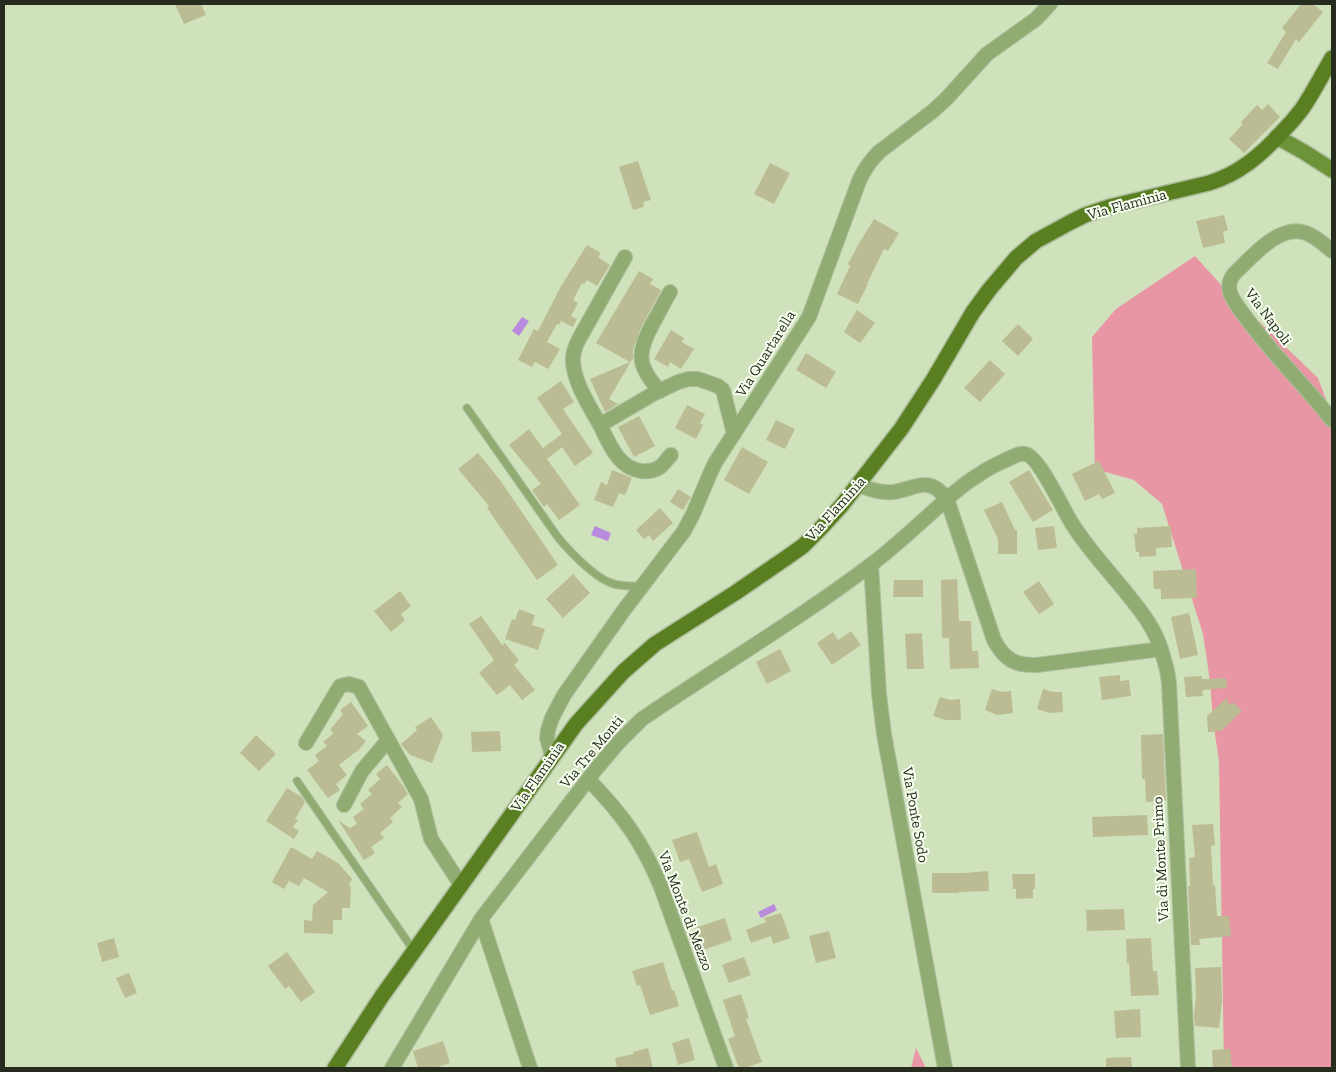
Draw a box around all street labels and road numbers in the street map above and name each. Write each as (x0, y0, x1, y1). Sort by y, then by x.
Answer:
street label: Via Flaminia (1086, 186, 1168, 224)
street label: Via Napoli (1241, 285, 1295, 349)
street label: Via Quartarella (732, 307, 800, 401)
street label: Via Flaminia (802, 473, 870, 545)
street label: Via Tre Monti (556, 712, 628, 792)
street label: Via Flaminia (507, 739, 569, 815)
street label: Via Ponte Sodo (898, 766, 932, 864)
street label: Via di Monte Primo (1149, 796, 1173, 922)
street label: Via Monte di Mezzo (654, 849, 716, 973)

